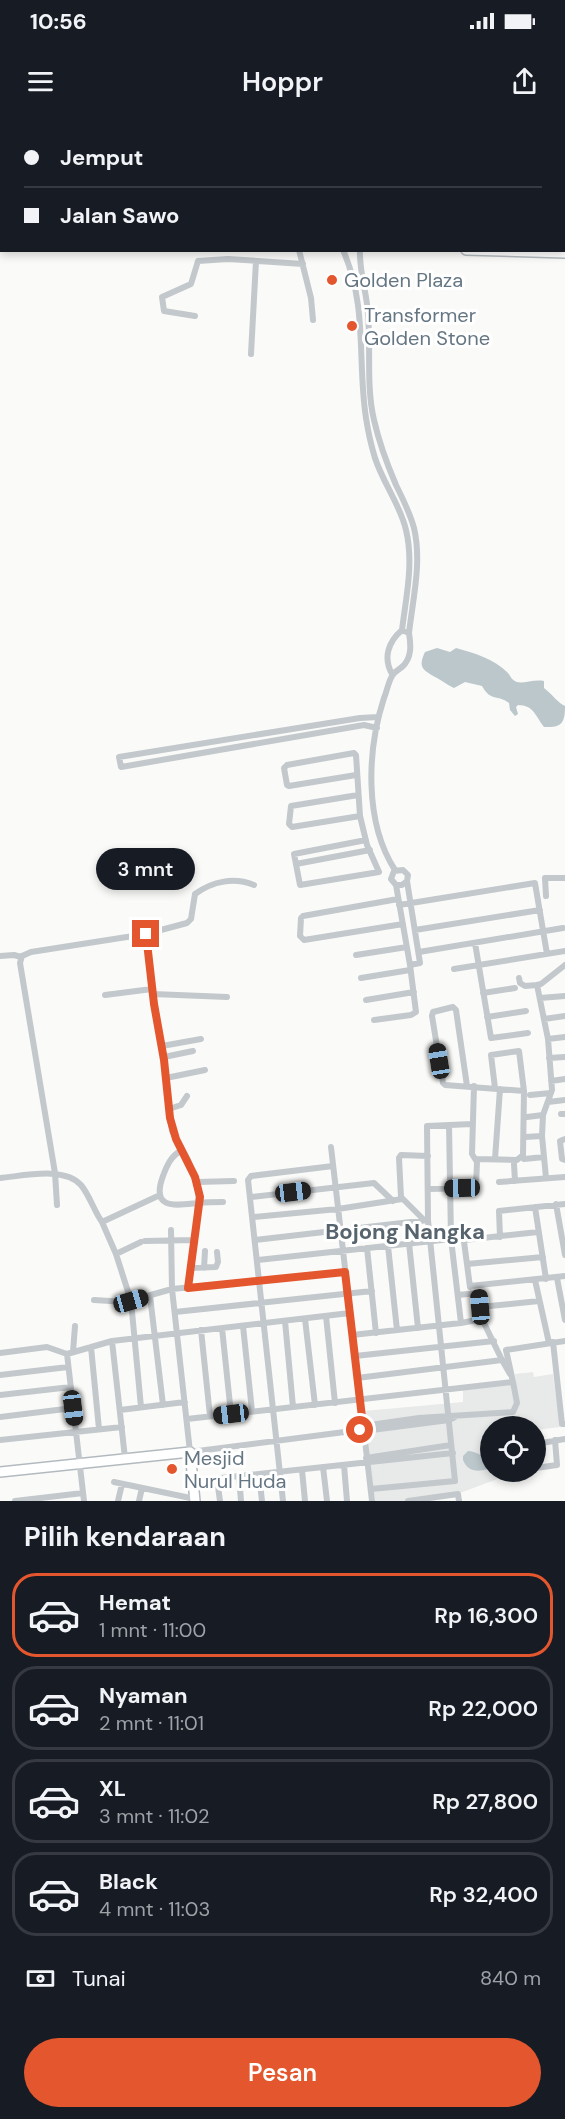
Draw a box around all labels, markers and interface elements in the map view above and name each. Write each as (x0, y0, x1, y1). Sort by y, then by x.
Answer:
text: 10:56 (30, 7, 87, 36)
text: Hoppr (242, 64, 323, 99)
icon: menu (24, 65, 57, 98)
icon: share (508, 65, 541, 98)
text: Jemput (60, 143, 143, 172)
text: Jalan Sawo (60, 201, 179, 230)
place label: Golden Plaza (344, 267, 463, 293)
marker: Golden Plaza (325, 273, 339, 287)
place label: Transformer Golden Stone (364, 302, 490, 351)
marker: Transformer Golden Stone (345, 319, 359, 333)
callout: 3 mnt (96, 847, 195, 889)
text: 3 mnt (118, 856, 173, 882)
route end (132, 920, 159, 947)
car (427, 1042, 451, 1080)
car (444, 1179, 480, 1197)
car (274, 1181, 312, 1203)
district label: Bojong Nangka (325, 1217, 485, 1246)
car (111, 1287, 151, 1315)
car (469, 1288, 491, 1326)
car (62, 1389, 84, 1427)
car (212, 1403, 250, 1425)
route start (346, 1416, 373, 1443)
map controls (480, 1416, 546, 1482)
button: locate (480, 1416, 546, 1482)
place label: Mesjid Nurul Huda (184, 1445, 286, 1494)
marker: Mesjid Nurul Huda (165, 1462, 179, 1476)
text: Pilih kendaraan (24, 1519, 226, 1554)
icon: car (27, 1588, 81, 1642)
text: Hemat (99, 1588, 171, 1617)
text: Rp 16,300 (434, 1601, 538, 1630)
text: 1 mnt · 11:00 (99, 1617, 206, 1643)
icon: car (27, 1681, 81, 1735)
text: Nyaman (99, 1681, 188, 1710)
text: Rp 22,000 (428, 1694, 538, 1723)
text: 2 mnt · 11:01 (99, 1710, 204, 1736)
icon: car (27, 1774, 81, 1828)
text: XL (99, 1774, 126, 1803)
text: Rp 27,800 (432, 1787, 538, 1816)
text: 3 mnt · 11:02 (99, 1803, 209, 1829)
icon: car (27, 1867, 81, 1921)
text: Black (99, 1867, 158, 1896)
text: Rp 32,400 (429, 1880, 538, 1909)
text: 4 mnt · 11:03 (99, 1896, 210, 1922)
icon: cash (24, 1962, 57, 1995)
text: Tunai (72, 1964, 126, 1993)
text: 840 m (480, 1965, 541, 1991)
button: Pesan (24, 2038, 541, 2107)

